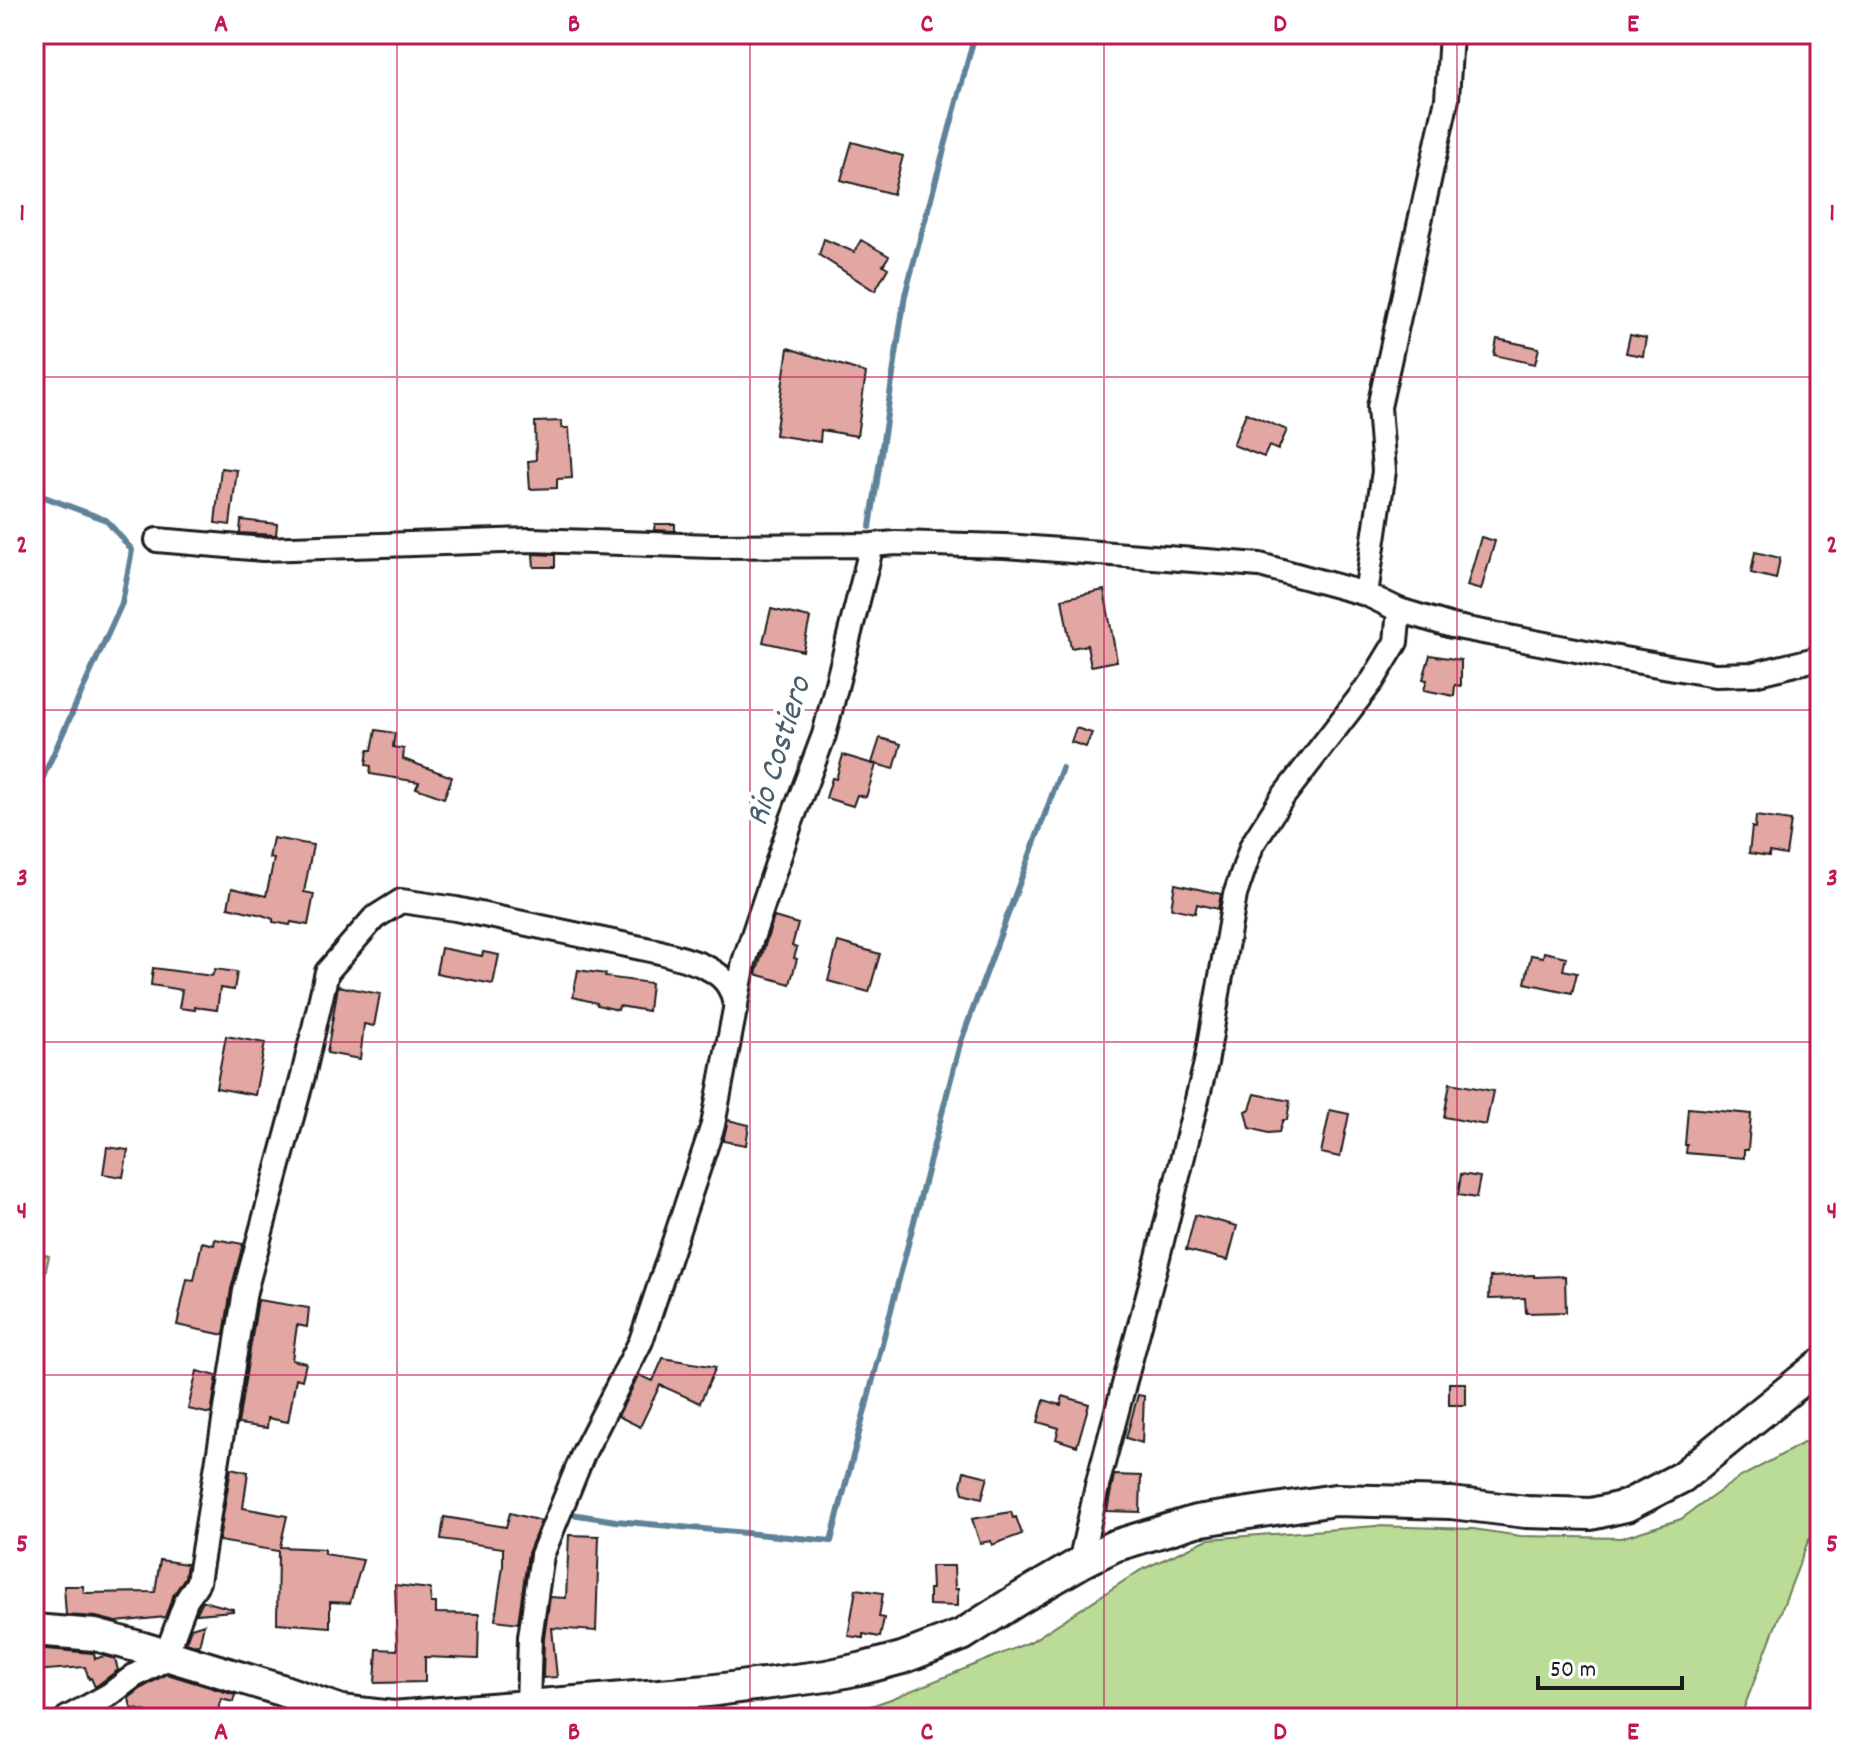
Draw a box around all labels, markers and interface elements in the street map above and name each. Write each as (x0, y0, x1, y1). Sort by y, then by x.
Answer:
text: A (214, 7, 228, 44)
text: B (568, 7, 580, 44)
text: C (921, 7, 934, 44)
text: D (1273, 7, 1287, 44)
text: E (1627, 7, 1639, 44)
text: 1 (19, 196, 25, 233)
text: 1 (1829, 196, 1835, 233)
text: 2 (16, 528, 28, 565)
text: 2 (1826, 528, 1838, 565)
water label: Rio Costiero (735, 670, 827, 833)
text: 3 (16, 861, 28, 898)
text: 3 (1826, 861, 1838, 898)
text: 4 (17, 1194, 27, 1231)
text: 4 (1827, 1194, 1837, 1231)
text: 5 (16, 1527, 28, 1564)
text: 5 (1826, 1527, 1838, 1564)
scale bar (1538, 1640, 1682, 1690)
text: 50 m (1550, 1654, 1596, 1688)
text: A (214, 1715, 228, 1752)
text: B (568, 1715, 580, 1752)
text: C (921, 1715, 934, 1752)
text: D (1273, 1715, 1287, 1752)
text: E (1627, 1715, 1639, 1752)

